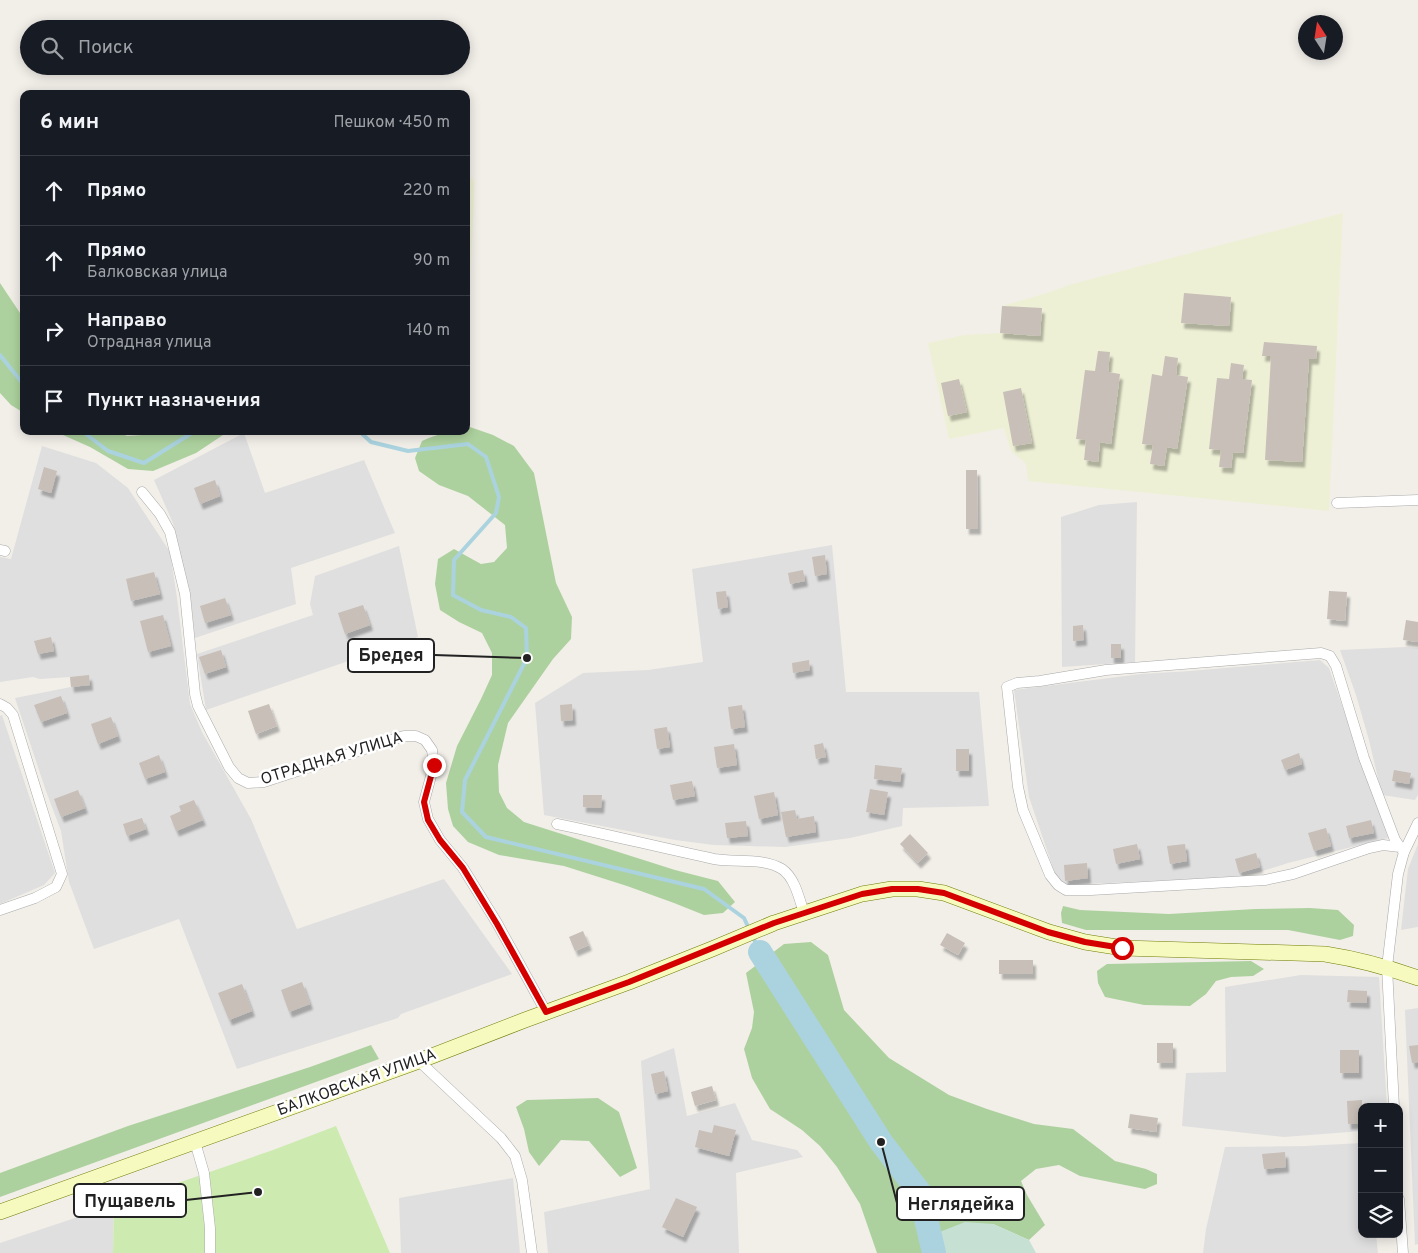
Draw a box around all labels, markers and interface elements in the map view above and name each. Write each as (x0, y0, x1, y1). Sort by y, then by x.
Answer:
north arrow (1298, 15, 1343, 60)
search box (20, 20, 470, 75)
icon: search (38, 34, 66, 62)
text: Поиск (78, 36, 134, 60)
text: 6 мин (40, 109, 99, 136)
text: Пешком · 450 m (333, 113, 450, 133)
icon: ahead (40, 177, 68, 205)
text: Прямо (87, 179, 146, 203)
text: 220 m (403, 181, 450, 201)
text: Прямо (87, 239, 146, 263)
icon: ahead (40, 247, 68, 275)
text: 90 m (413, 251, 450, 271)
text: Балковская улица (87, 263, 228, 283)
text: Направо (87, 309, 167, 333)
icon: right (40, 317, 68, 345)
text: 140 m (407, 321, 450, 341)
text: Отрадная улица (87, 333, 212, 353)
icon: arrive (40, 387, 68, 415)
text: Пункт назначения (87, 389, 261, 413)
callout: Бредея (348, 639, 434, 672)
text: Бредея (358, 645, 424, 668)
street label: ОТРАДНАЯ УЛИЦА (259, 728, 406, 790)
route end (423, 754, 446, 777)
route start (1111, 937, 1134, 960)
street label: БАЛКОВСКАЯ УЛИЦА (275, 1045, 439, 1121)
map controls (1358, 1103, 1403, 1238)
button: + (1358, 1103, 1403, 1148)
button: − (1358, 1148, 1403, 1193)
callout: Пущавель (74, 1184, 186, 1217)
callout: Неглядейка (897, 1187, 1024, 1220)
text: Пущавель (84, 1191, 176, 1214)
button: layers (1358, 1193, 1403, 1238)
text: Неглядейка (908, 1194, 1014, 1217)

